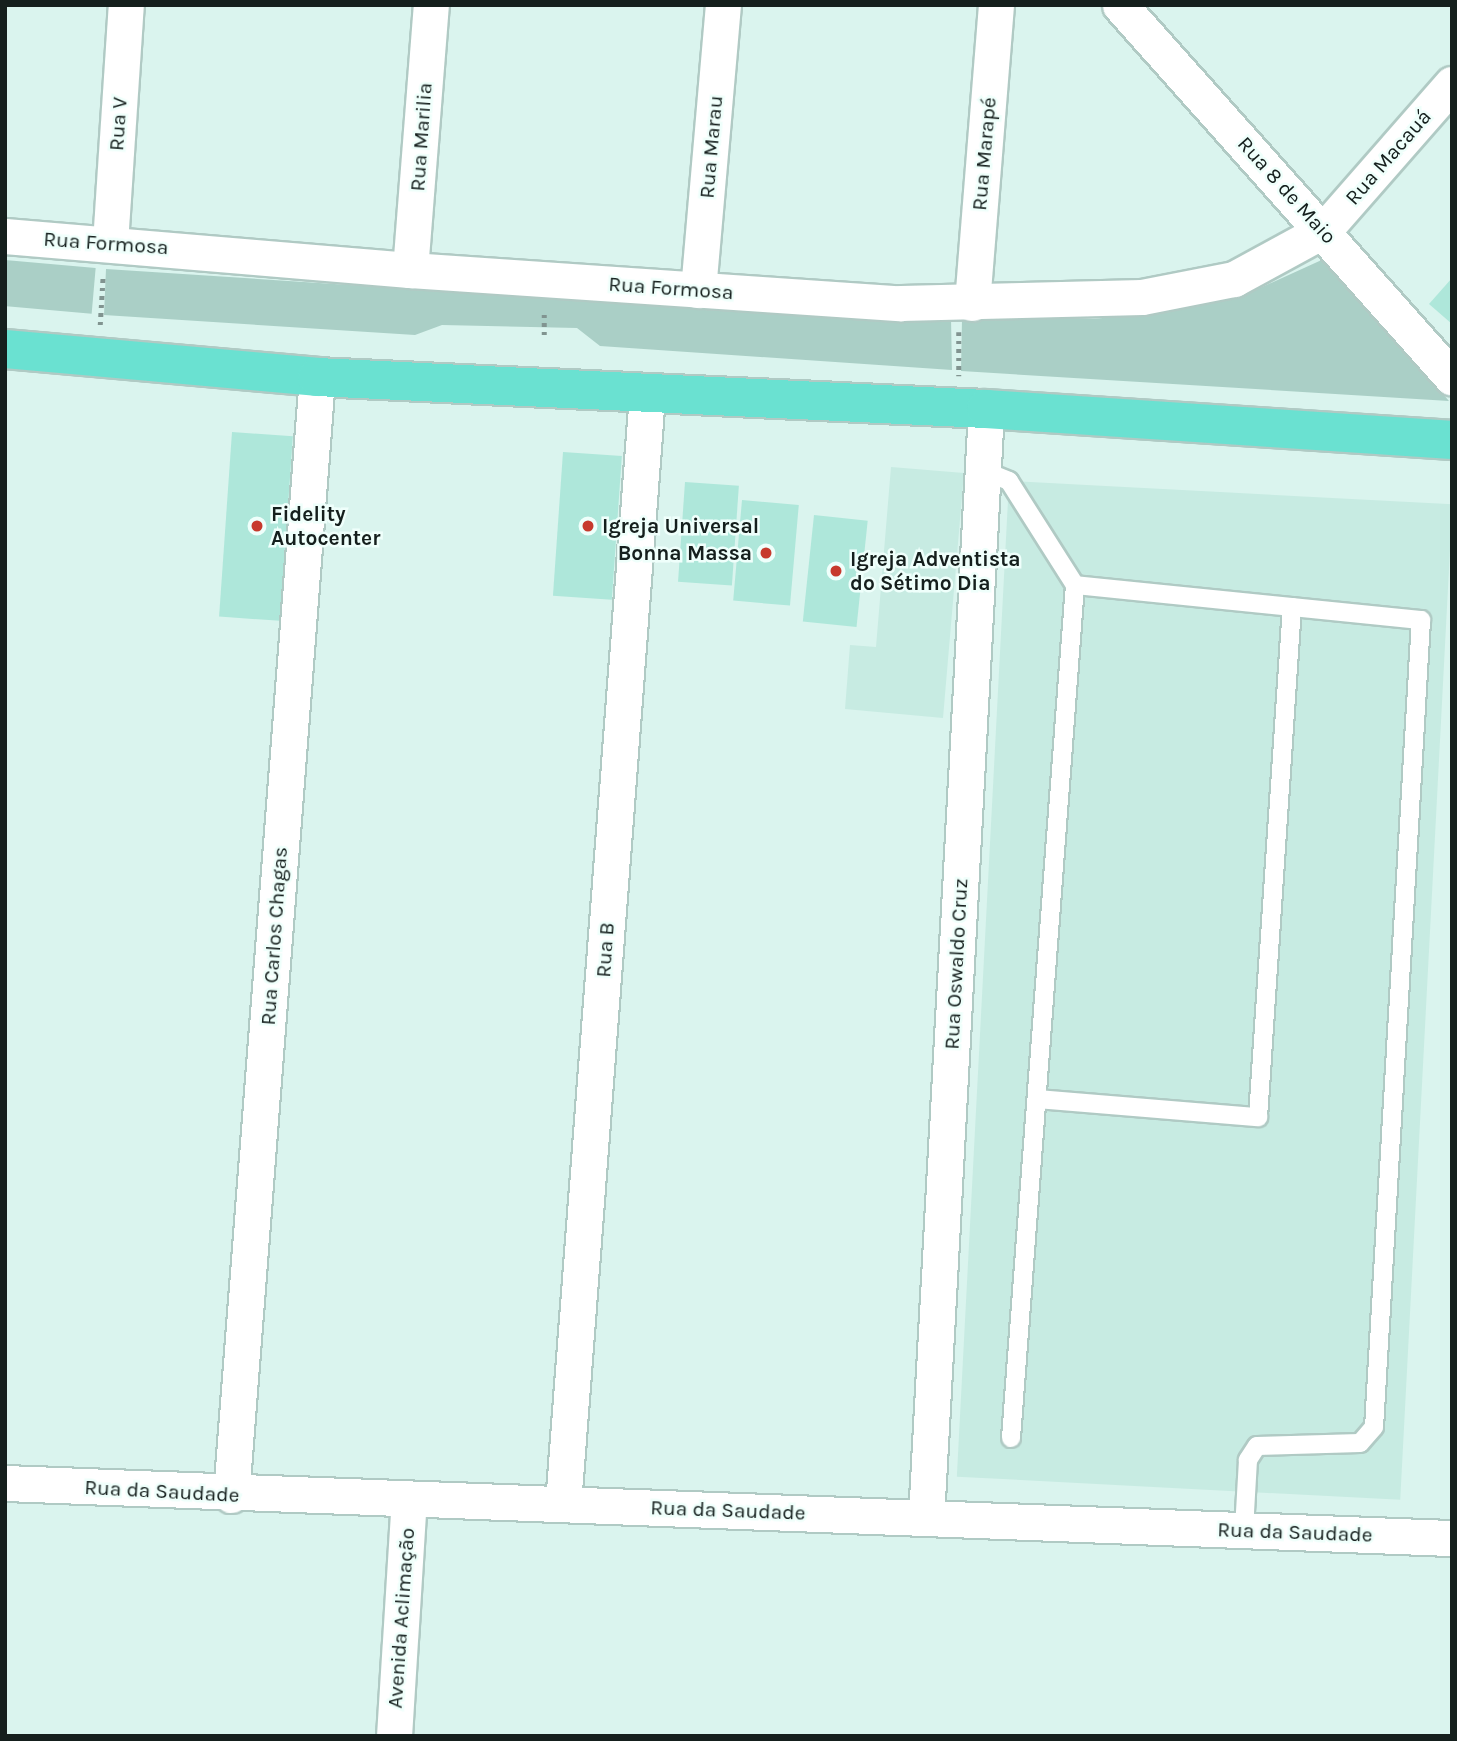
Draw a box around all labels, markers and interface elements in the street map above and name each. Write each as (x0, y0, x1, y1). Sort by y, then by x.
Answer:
street label: Rua Marilia (405, 82, 437, 192)
street label: Rua Marau (694, 94, 728, 200)
street label: Rua V (104, 96, 132, 152)
street label: Rua Marapé (966, 96, 1002, 212)
street label: Rua Macauá (1340, 104, 1436, 210)
street label: Rua 8 de Maio (1232, 131, 1342, 249)
street label: Rua Formosa (43, 226, 169, 260)
street label: Rua Formosa (608, 271, 734, 305)
place label: Fidelity Autocenter (271, 501, 380, 551)
place label: Igreja Universal (602, 513, 759, 539)
marker: Fidelity Autocenter (249, 518, 265, 534)
marker: Igreja Universal (580, 518, 596, 534)
place label: Bonna Massa (618, 540, 752, 566)
marker: Bonna Massa (758, 545, 774, 561)
place label: Igreja Adventista do Sétimo Dia (850, 546, 1021, 596)
marker: Igreja Adventista do Sétimo Dia (828, 563, 844, 579)
street label: Rua Carlos Chagas (255, 846, 293, 1026)
street label: Rua Oswaldo Cruz (939, 878, 973, 1050)
street label: Rua B (591, 922, 619, 978)
street label: Rua da Saudade (84, 1474, 240, 1508)
street label: Rua da Saudade (650, 1495, 806, 1525)
street label: Rua da Saudade (1217, 1517, 1373, 1547)
street label: Avenida Aclimação (382, 1527, 420, 1709)

